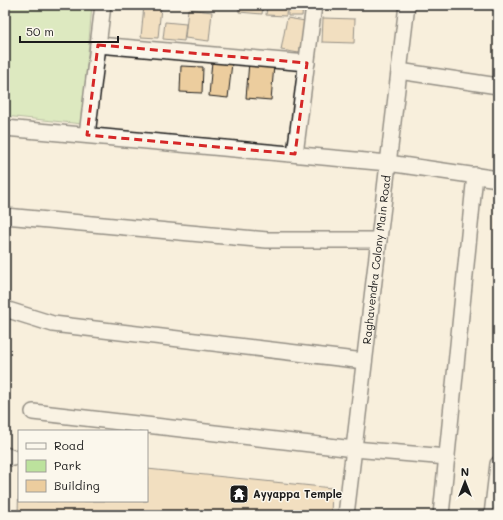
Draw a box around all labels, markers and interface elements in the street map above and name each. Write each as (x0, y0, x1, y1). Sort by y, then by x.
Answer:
scale bar (20, 18, 118, 44)
text: 50 m (26, 23, 54, 39)
street label: Raghavendra Colony Main Road (358, 174, 394, 345)
legend (18, 430, 148, 502)
text: Road (54, 437, 84, 453)
text: Park (54, 457, 81, 473)
north arrow (445, 462, 485, 502)
text: N (461, 464, 469, 479)
text: Building (54, 477, 100, 493)
temple icon: Ayyappa Temple (228, 483, 250, 505)
place label: Ayyappa Temple (253, 486, 343, 501)

